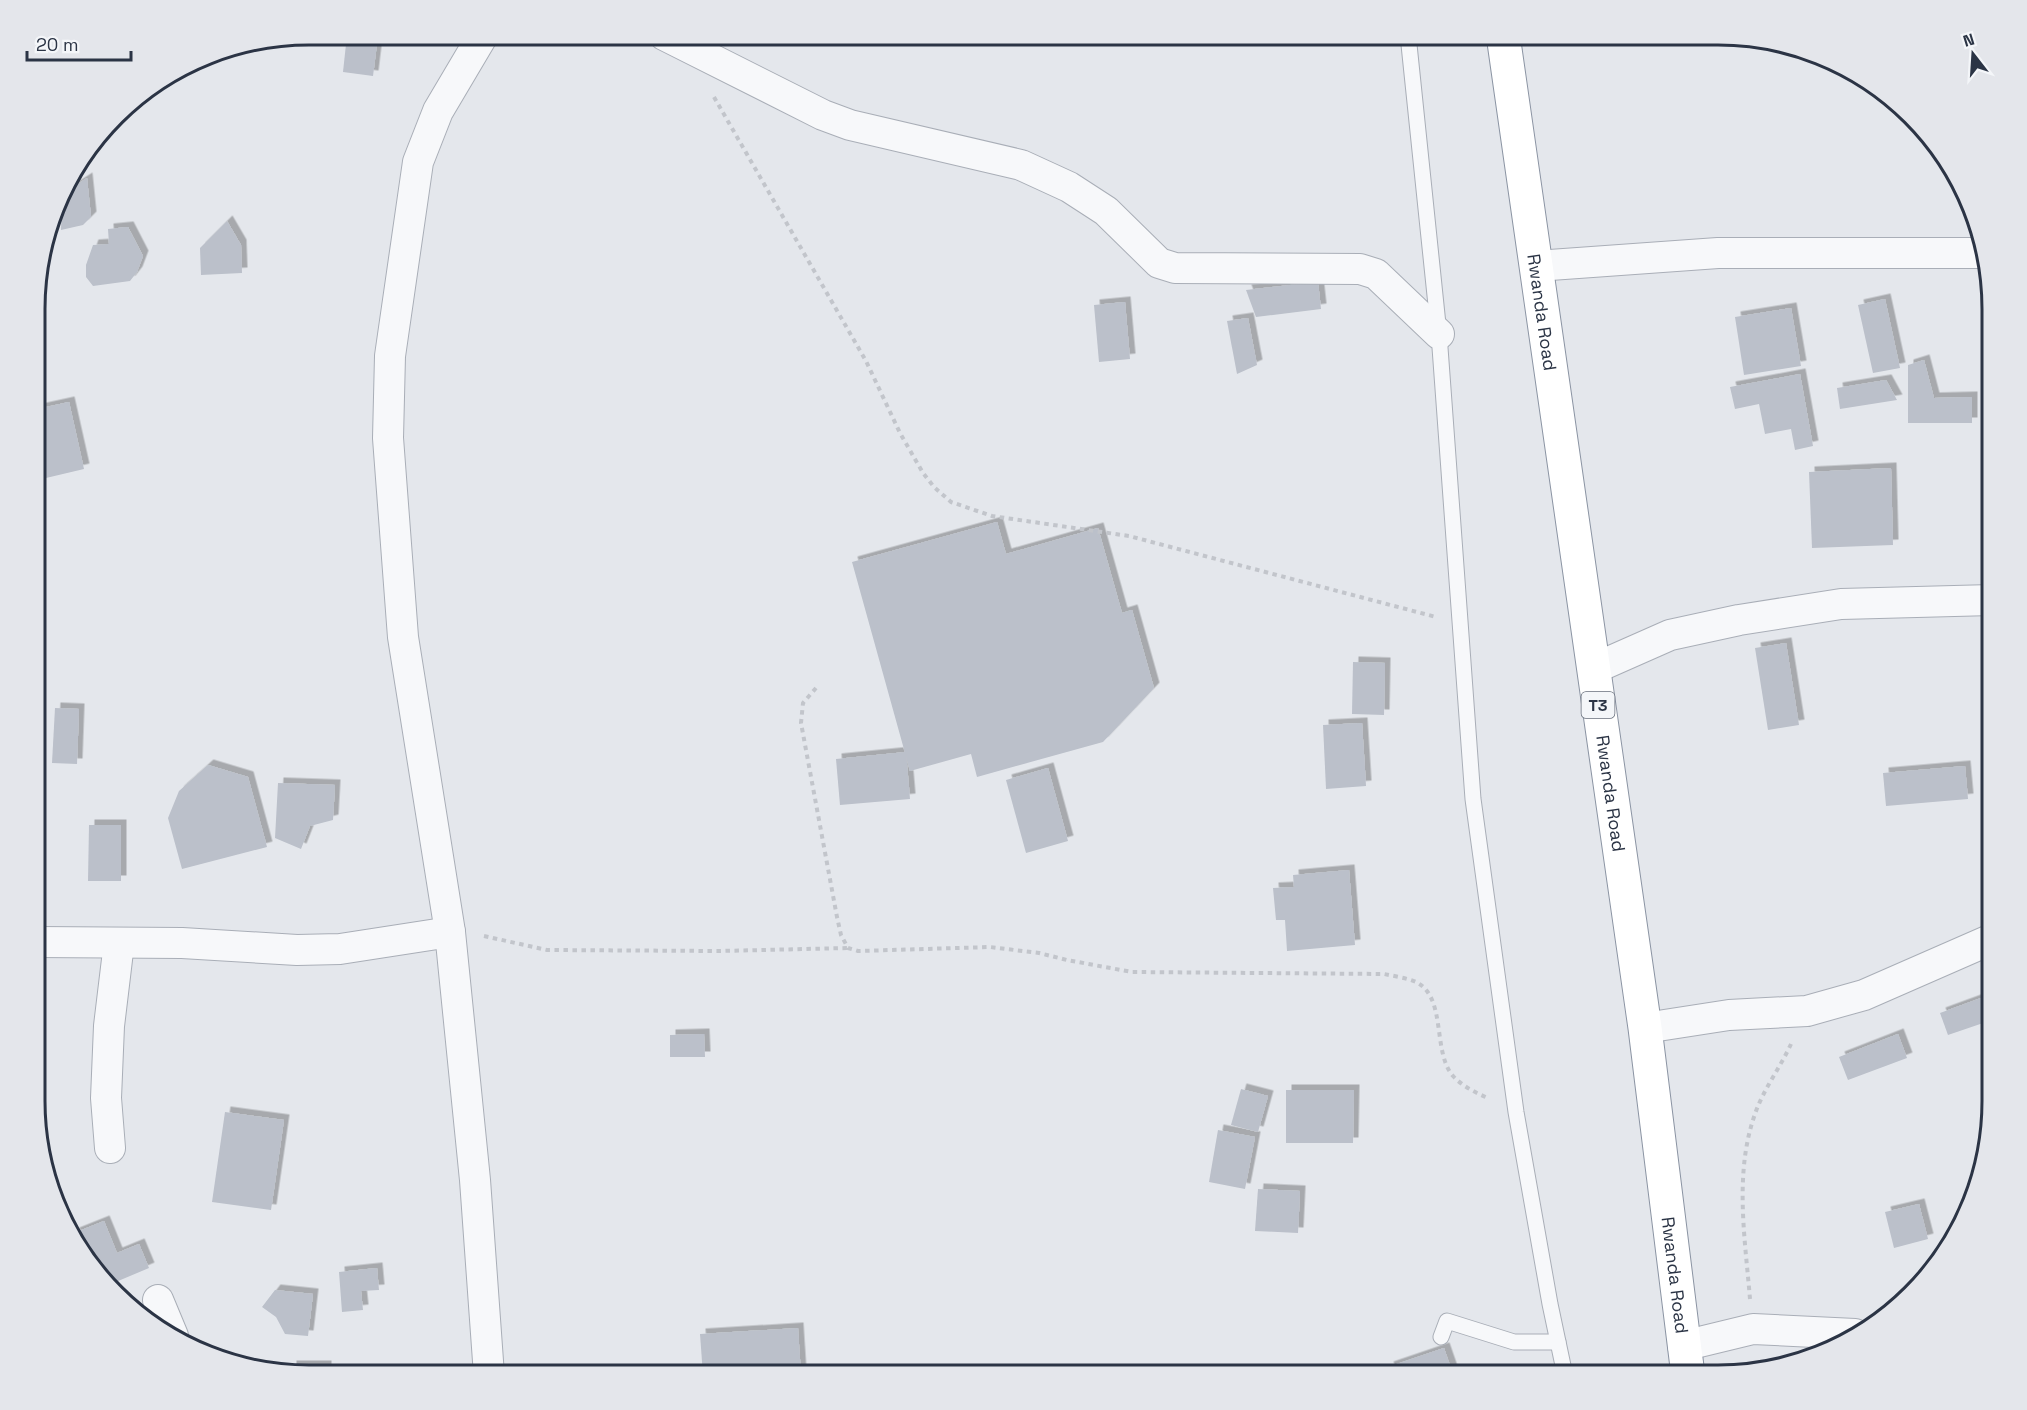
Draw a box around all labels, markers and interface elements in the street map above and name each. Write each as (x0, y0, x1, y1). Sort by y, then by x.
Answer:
scale bar (27, 24, 130, 62)
north arrow (1943, 24, 2003, 84)
text: N (1961, 29, 1977, 52)
text: 20 m (36, 33, 79, 56)
street label: Rwanda Road (1523, 252, 1562, 372)
road number: T3 (1582, 692, 1614, 718)
street label: Rwanda Road (1592, 733, 1631, 853)
street label: Rwanda Road (1657, 1215, 1694, 1335)

